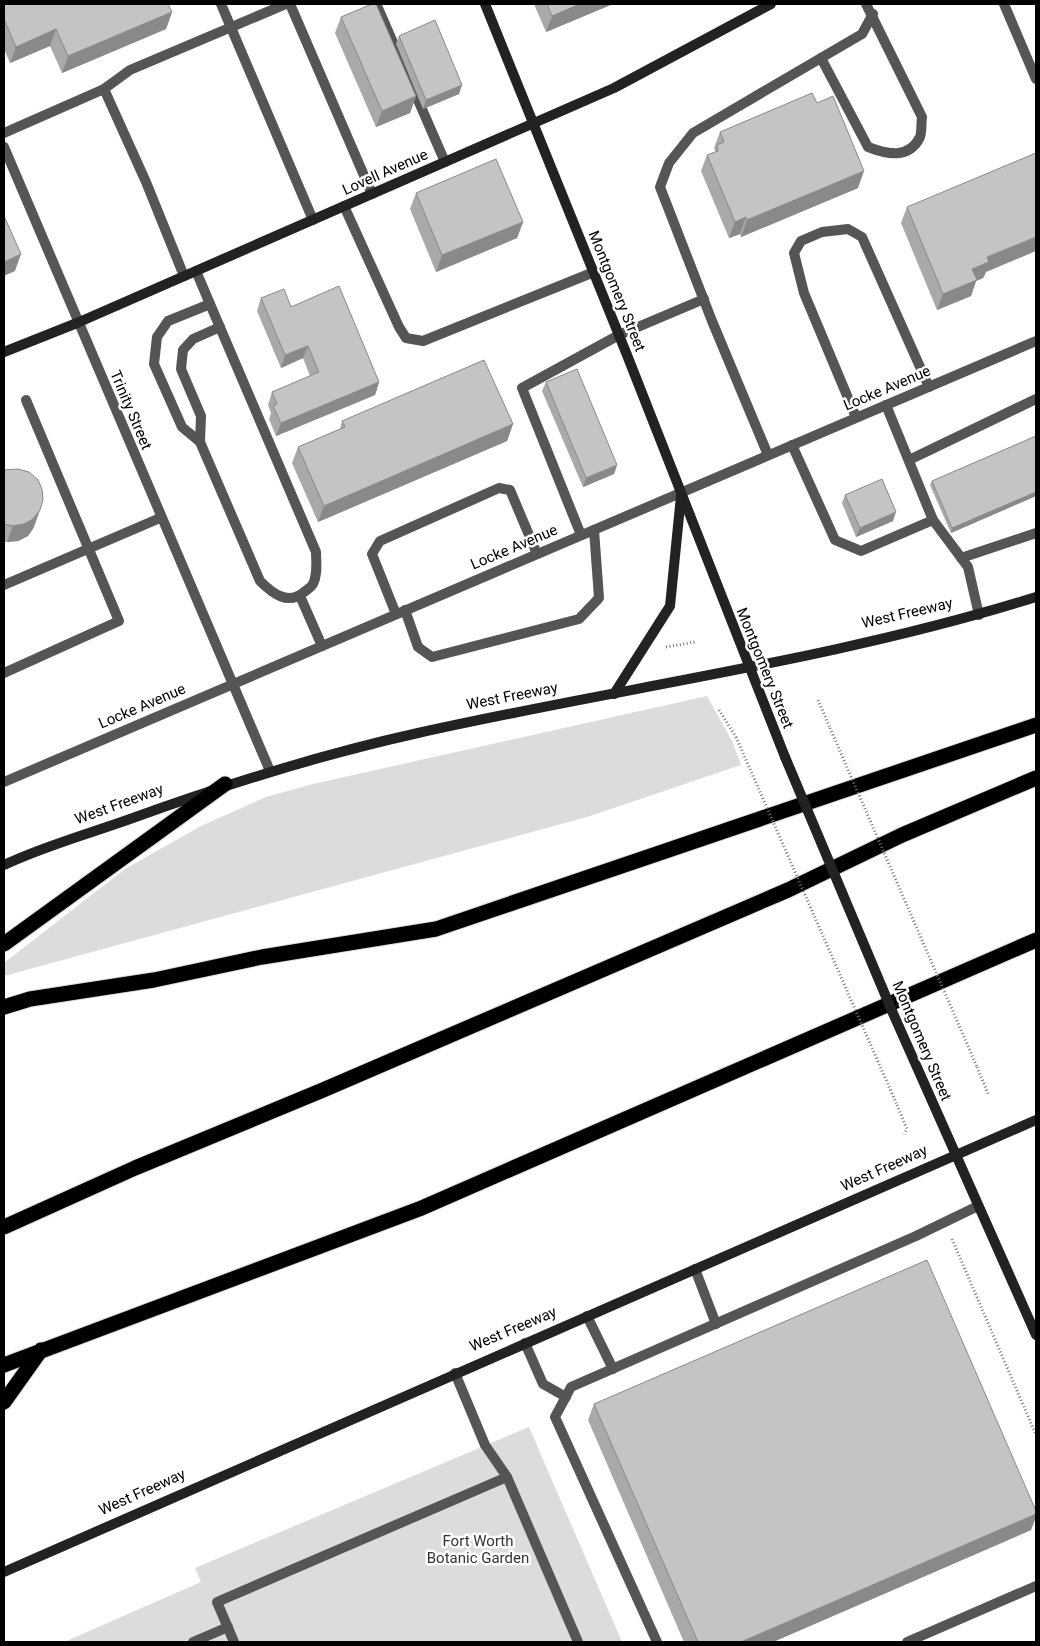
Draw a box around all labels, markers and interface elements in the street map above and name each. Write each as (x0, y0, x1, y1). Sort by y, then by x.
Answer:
street label: Lovell Avenue (339, 145, 431, 199)
street label: Montgomery Street (585, 228, 649, 354)
street label: Locke Avenue (841, 362, 933, 414)
street label: Trinity Street (106, 368, 156, 452)
street label: Locke Avenue (468, 521, 560, 573)
street label: West Freeway (860, 594, 954, 632)
street label: Montgomery Street (733, 605, 797, 731)
street label: West Freeway (465, 678, 559, 714)
street label: Locke Avenue (96, 680, 188, 732)
street label: West Freeway (72, 780, 166, 828)
street label: Montgomery Street (889, 978, 955, 1104)
street label: West Freeway (838, 1141, 930, 1195)
street label: West Freeway (467, 1303, 559, 1355)
street label: West Freeway (96, 1465, 188, 1519)
park label: Fort Worth Botanic Garden (427, 1532, 529, 1567)

